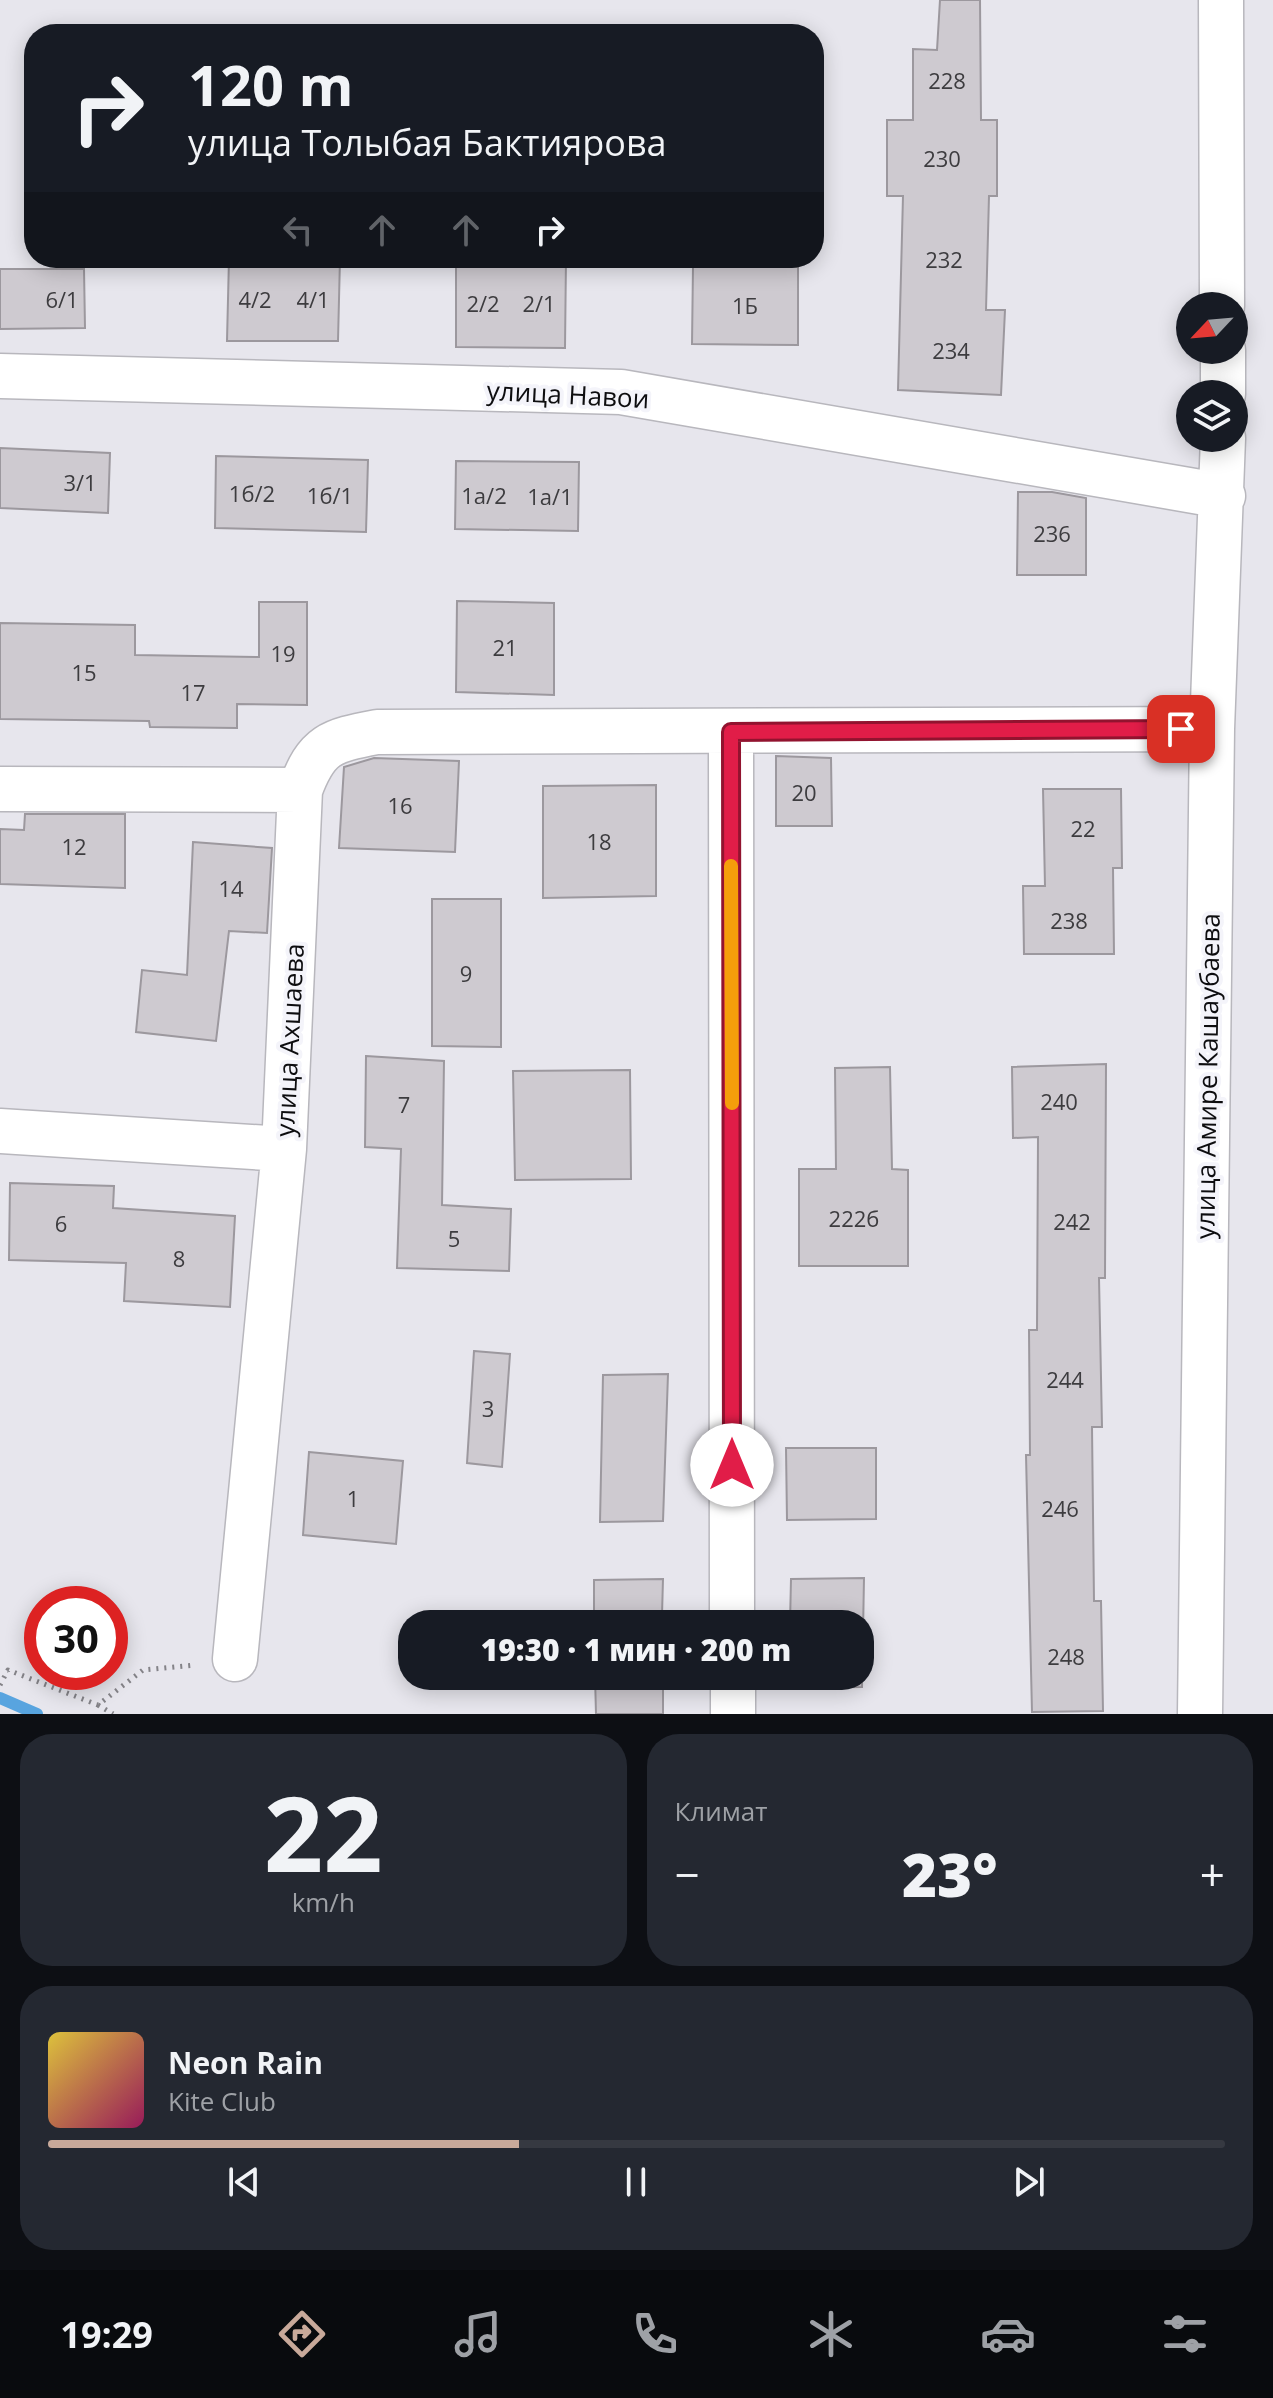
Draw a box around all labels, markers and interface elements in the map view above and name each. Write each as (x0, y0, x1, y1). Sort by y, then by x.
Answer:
text: 120 m (188, 46, 354, 122)
icon: right (56, 56, 160, 160)
house number: 228 (928, 65, 966, 95)
text: улица Толыбая Бактиярова (188, 118, 667, 167)
house number: 230 (923, 143, 961, 173)
icon: left (276, 208, 320, 252)
icon: ahead (360, 208, 404, 252)
icon: ahead (444, 208, 488, 252)
icon: right (528, 208, 572, 252)
house number: 232 (925, 244, 963, 274)
house number: 6/1 (45, 284, 79, 314)
house number: 4/2 (238, 284, 272, 314)
house number: 4/1 (296, 284, 330, 314)
house number: 2/2 (466, 288, 500, 318)
house number: 2/1 (522, 288, 556, 318)
house number: 1Б (732, 290, 758, 320)
north arrow (1176, 292, 1248, 364)
map controls (1176, 292, 1248, 452)
house number: 234 (932, 335, 970, 365)
street label: улица Навои (486, 372, 650, 416)
button: layers (1176, 380, 1248, 452)
house number: 3/1 (63, 467, 97, 497)
house number: 1б/2 (229, 478, 275, 508)
house number: 1б/1 (307, 480, 353, 510)
house number: 1а/2 (461, 480, 507, 510)
house number: 1а/1 (527, 481, 573, 511)
house number: 236 (1033, 518, 1071, 548)
house number: 21 (492, 632, 518, 662)
house number: 19 (270, 638, 296, 668)
house number: 15 (71, 657, 97, 687)
house number: 17 (180, 677, 206, 707)
pin (1147, 695, 1215, 763)
icon: arrive (1159, 707, 1203, 751)
house number: 20 (791, 777, 817, 807)
house number: 16 (387, 790, 413, 820)
house number: 22 (1070, 813, 1096, 843)
house number: 18 (586, 826, 612, 856)
house number: 12 (61, 831, 87, 861)
house number: 14 (218, 873, 244, 903)
house number: 238 (1050, 905, 1088, 935)
street label: улица Амире Кашаубаева (1186, 913, 1228, 1239)
street label: улица Ахшаева (266, 942, 312, 1138)
house number: 9 (460, 958, 472, 988)
house number: 240 (1040, 1086, 1078, 1116)
house number: 7 (398, 1089, 410, 1119)
house number: 222б (829, 1203, 879, 1233)
house number: 242 (1053, 1206, 1091, 1236)
house number: 6 (55, 1208, 67, 1238)
house number: 5 (448, 1223, 460, 1253)
house number: 8 (173, 1243, 185, 1273)
house number: 244 (1046, 1364, 1084, 1394)
house number: 3 (482, 1393, 494, 1423)
position arrow (690, 1423, 774, 1507)
house number: 1 (347, 1483, 359, 1513)
house number: 246 (1041, 1493, 1079, 1523)
speed limit sign: 30 (24, 1586, 128, 1690)
text: 19:30 · 1 мин · 200 m (481, 1629, 791, 1670)
house number: 248 (1047, 1641, 1085, 1671)
text: 22 (264, 1761, 383, 1902)
text: Климат (675, 1793, 768, 1829)
text: 23° (902, 1833, 998, 1915)
text: − (675, 1844, 700, 1904)
text: + (1200, 1844, 1225, 1904)
text: km/h (292, 1884, 355, 1920)
text: Neon Rain (168, 2042, 323, 2083)
text: Kite Club (168, 2083, 276, 2119)
icon: previous (222, 2160, 266, 2204)
icon: pause (614, 2160, 658, 2204)
icon: next (1007, 2160, 1051, 2204)
icon: directions (274, 2306, 330, 2362)
icon: music (450, 2306, 506, 2362)
icon: phone (627, 2306, 683, 2362)
icon: climate (803, 2306, 859, 2362)
icon: car (980, 2306, 1036, 2362)
icon: filters (1157, 2306, 1213, 2362)
text: 19:29 (60, 2310, 153, 2359)

